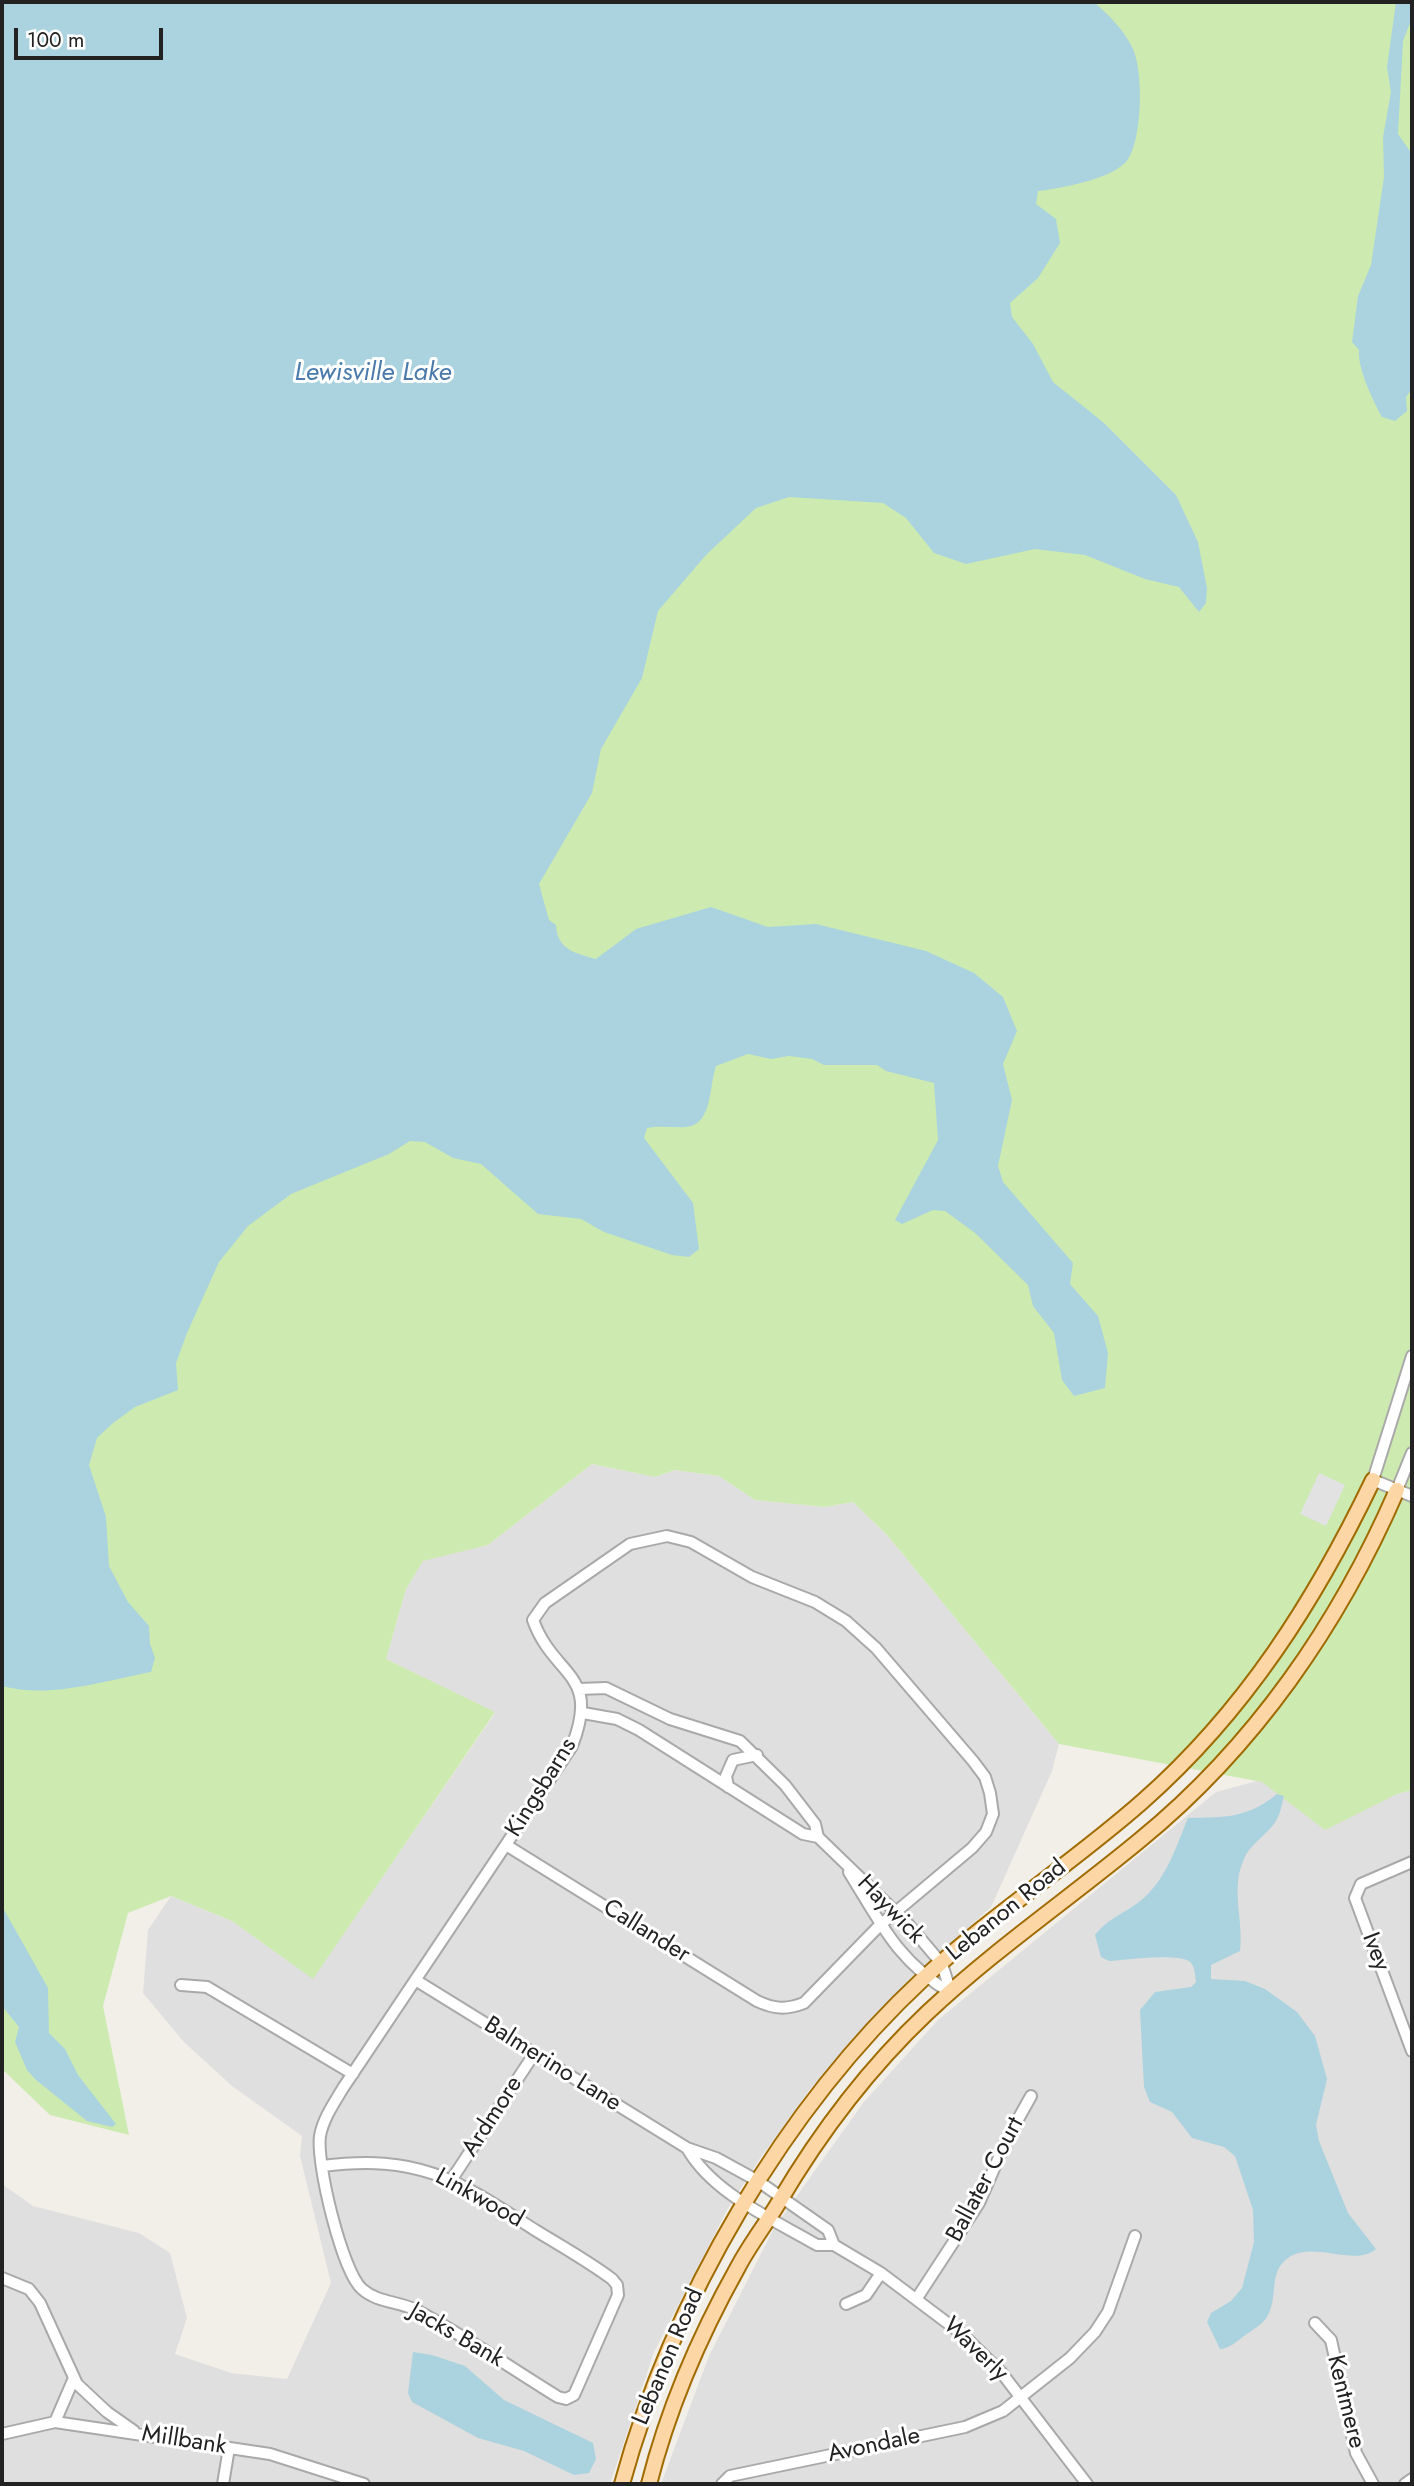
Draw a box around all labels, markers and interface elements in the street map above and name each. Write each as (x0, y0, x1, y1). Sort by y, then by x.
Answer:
scale bar (18, 14, 166, 58)
text: 100 m (27, 25, 84, 55)
water label: Lewisville Lake (294, 358, 452, 390)
street label: Kingsbarns (500, 1733, 584, 1843)
street label: Lebanon Road (941, 1854, 1073, 1968)
street label: Haywick (850, 1870, 930, 1950)
street label: Callander (597, 1894, 695, 1970)
street label: Ivey (1355, 1929, 1395, 1975)
street label: Balmerino Lane (478, 2011, 626, 2119)
street label: Ardmore (456, 2071, 530, 2163)
street label: Ballater Court (941, 2113, 1031, 2247)
street label: Linkwood (430, 2163, 528, 2235)
street label: Lebanon Road (627, 2284, 711, 2430)
street label: Jacks Bank (404, 2297, 508, 2375)
street label: Waverly (936, 2312, 1014, 2388)
street label: Kentmere (1320, 2352, 1370, 2452)
street label: Millbank (140, 2420, 228, 2462)
street label: Avondale (825, 2422, 923, 2470)

